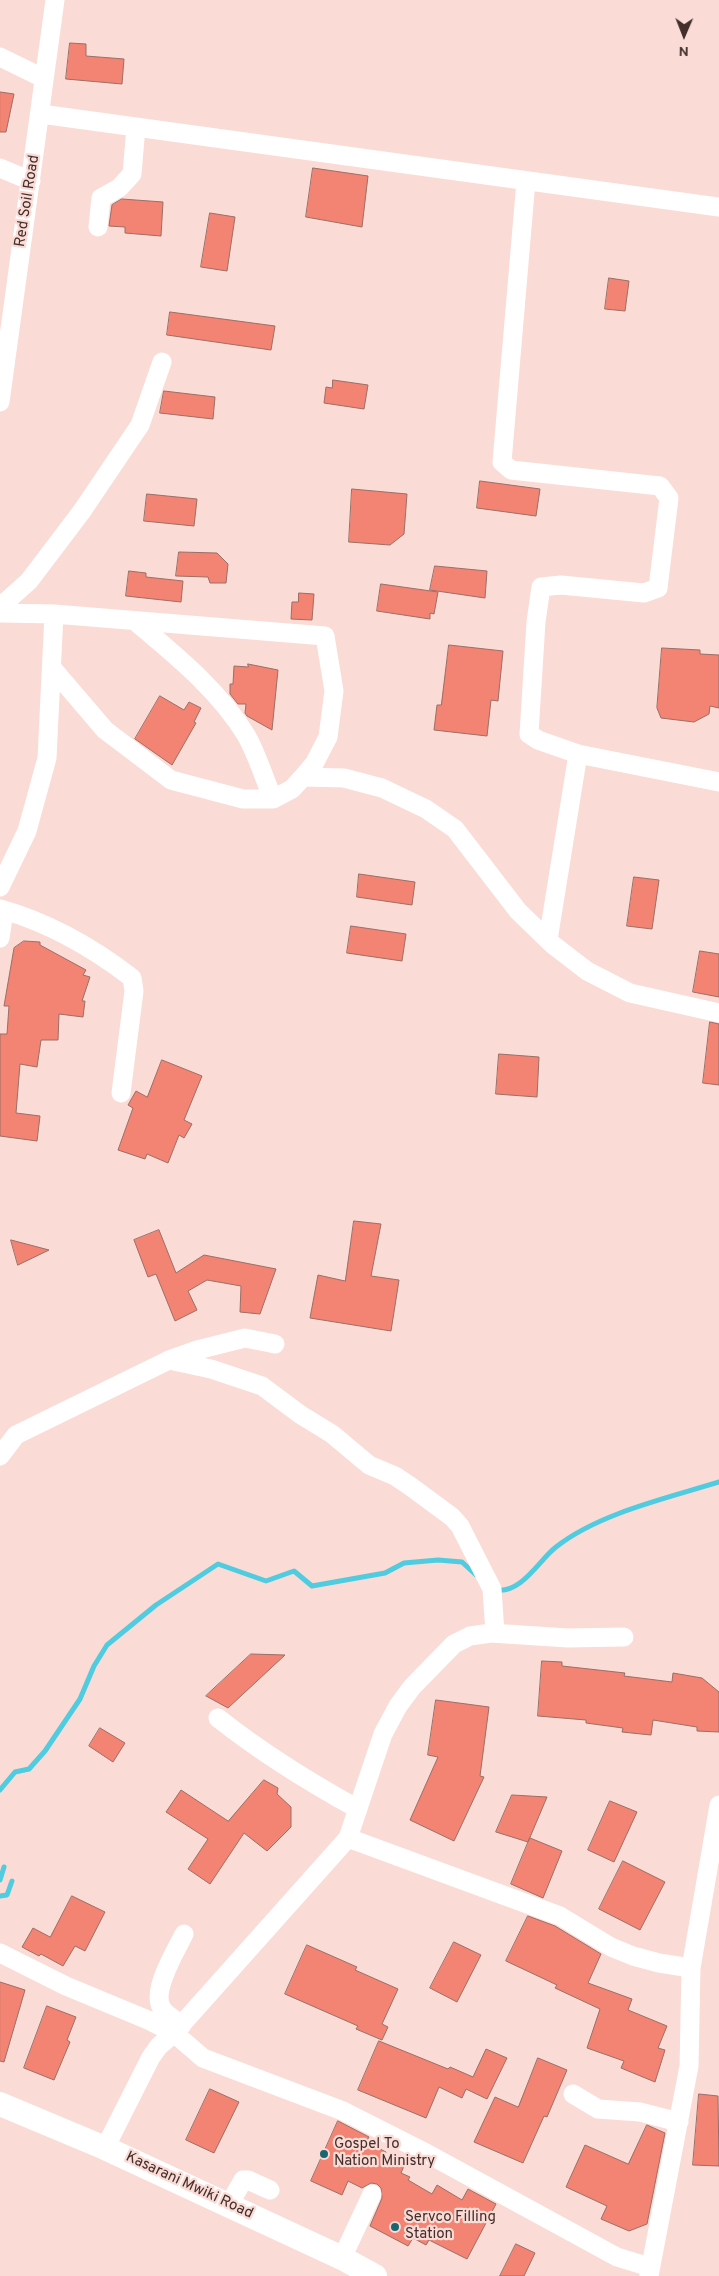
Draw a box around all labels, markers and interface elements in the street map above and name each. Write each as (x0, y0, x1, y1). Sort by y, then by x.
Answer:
north arrow (659, 10, 709, 60)
text: N (679, 42, 689, 59)
street label: Red Soil Road (12, 154, 44, 248)
place label: Gospel To Nation Ministry (334, 2136, 435, 2171)
marker: Gospel To Nation Ministry (318, 2148, 330, 2160)
street label: Kasarani Mwiki Road (122, 2149, 256, 2223)
place label: Servco Filling Station (405, 2209, 496, 2244)
marker: Servco Filling Station (389, 2221, 401, 2233)

